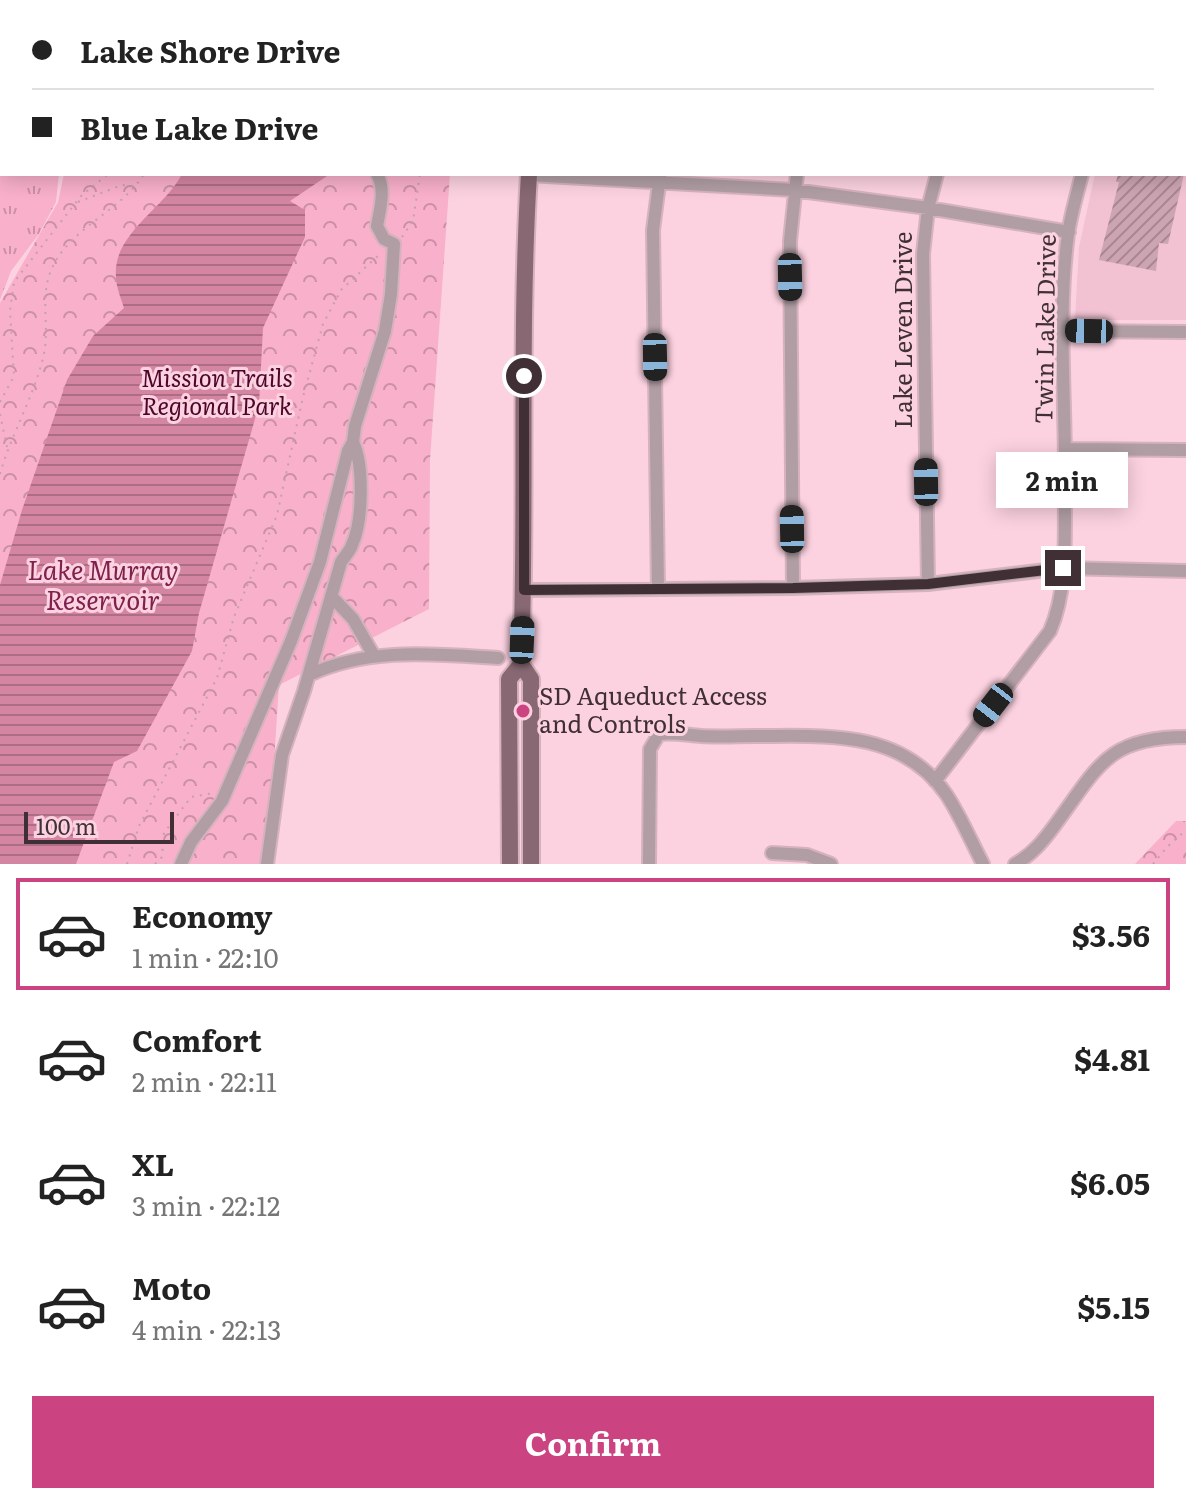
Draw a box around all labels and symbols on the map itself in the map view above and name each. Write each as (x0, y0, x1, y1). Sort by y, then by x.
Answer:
street label: Lake Leven Drive (884, 232, 919, 428)
street label: Twin Lake Drive (1024, 234, 1063, 424)
car (778, 253, 802, 301)
car (1065, 319, 1113, 343)
car (643, 333, 667, 381)
route start (506, 358, 542, 394)
park label: Mission Trails Regional Park (141, 359, 293, 422)
callout: 2 min (997, 452, 1129, 508)
car (914, 458, 938, 506)
car (780, 505, 804, 553)
water label: Lake Murray Reservoir (28, 549, 178, 618)
route end (1045, 550, 1081, 586)
car (509, 616, 535, 664)
place label: SD Aqueduct Access and Controls (539, 677, 767, 740)
car (969, 679, 1017, 731)
marker: SD Aqueduct Access and Controls (514, 702, 532, 720)
scale bar (24, 808, 174, 844)

